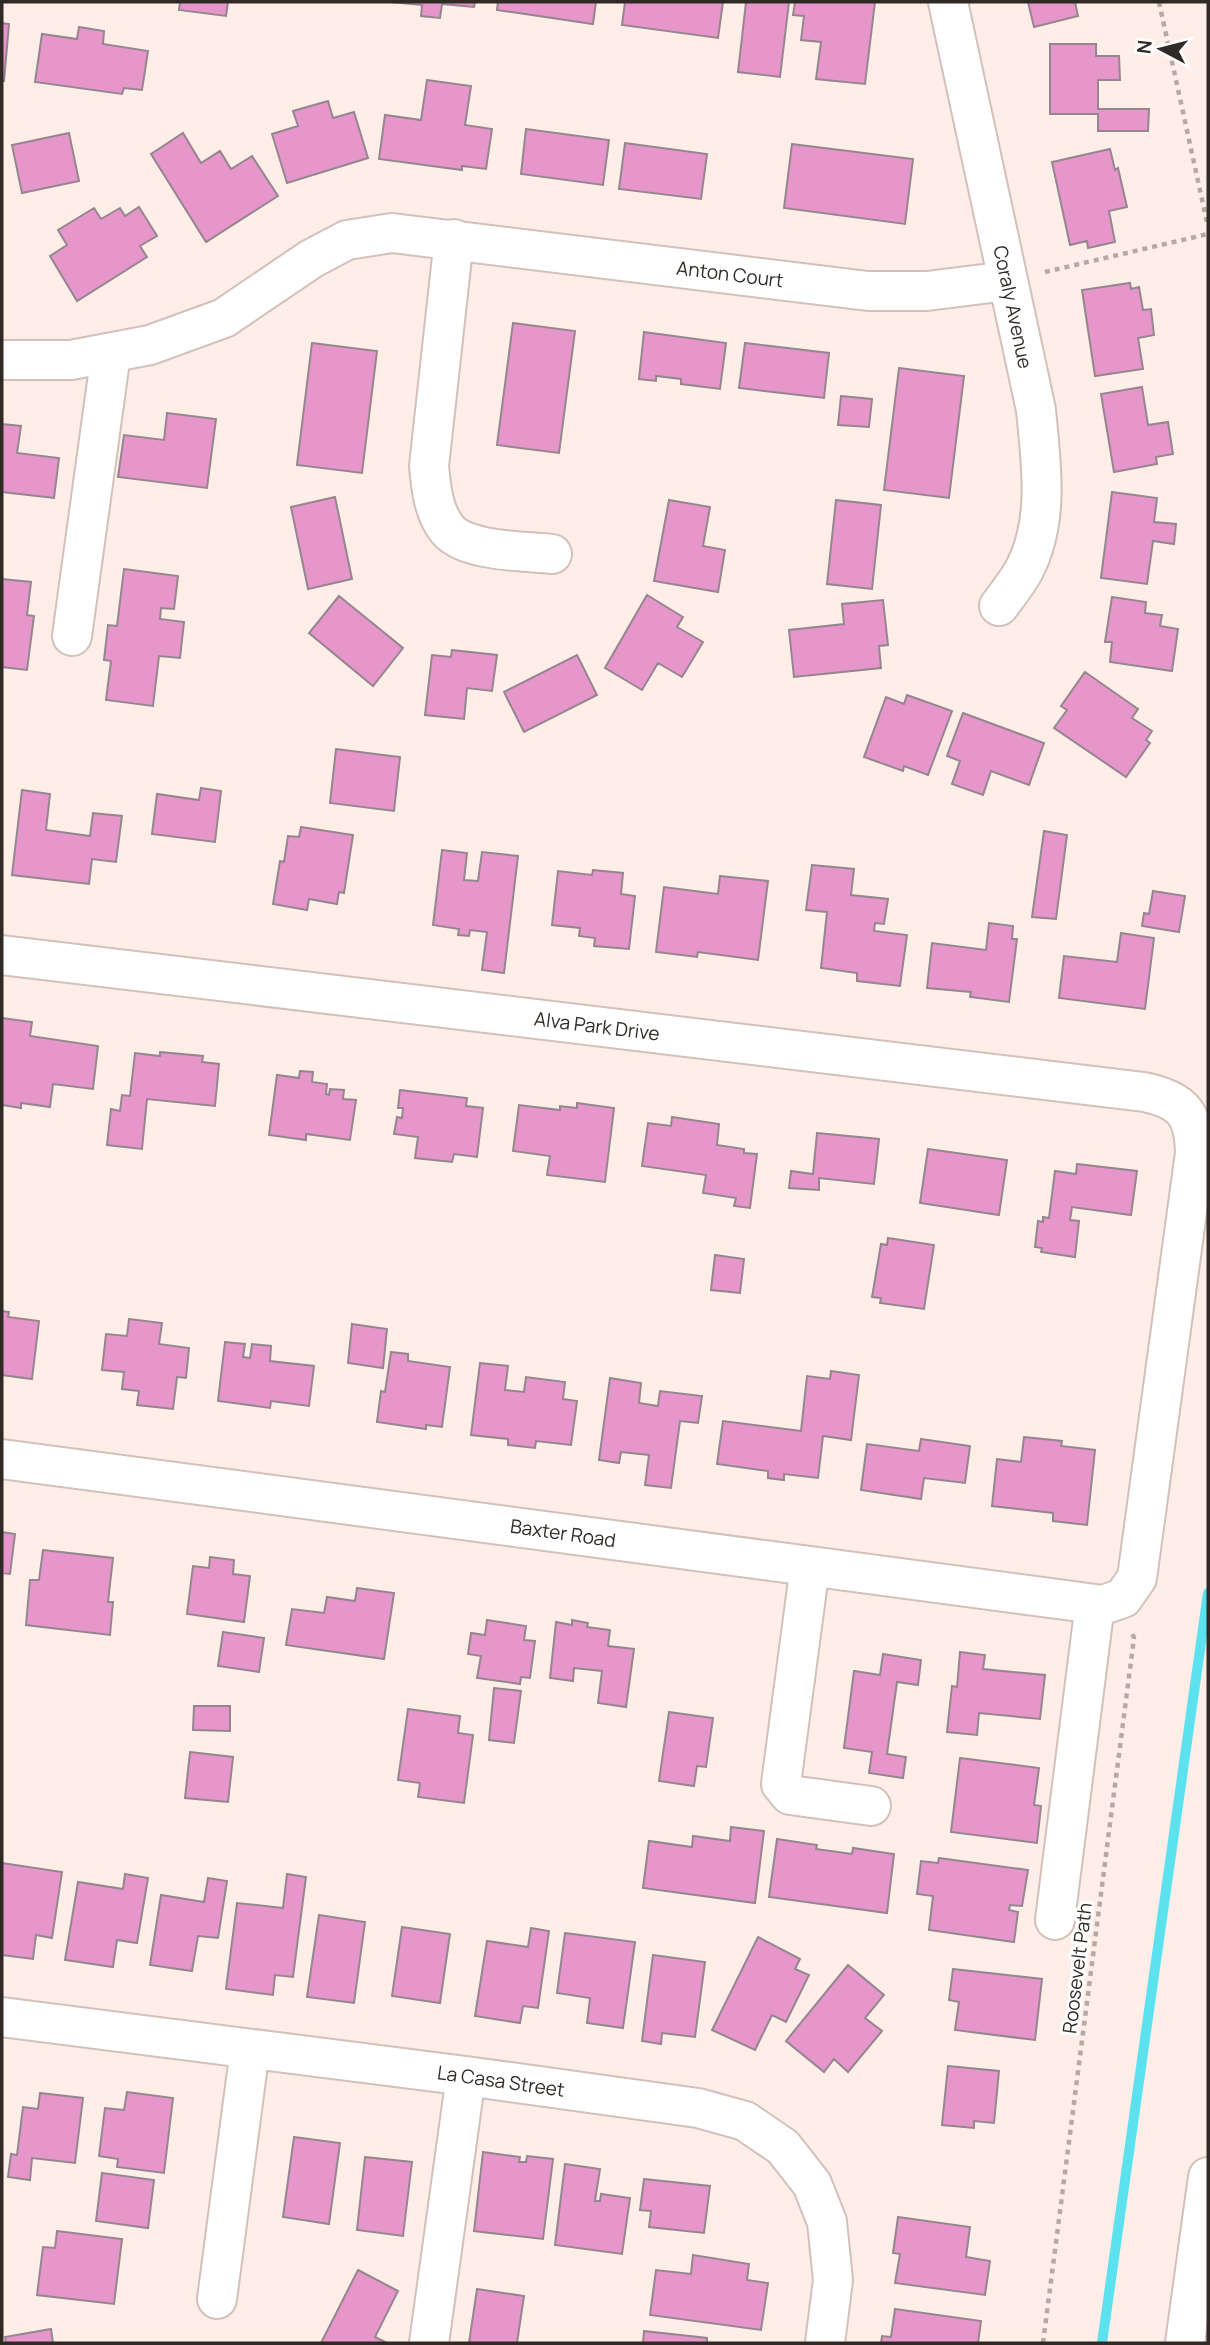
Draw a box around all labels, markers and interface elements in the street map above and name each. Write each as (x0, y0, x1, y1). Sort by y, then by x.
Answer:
north arrow (1126, 14, 1196, 84)
text: N (1130, 39, 1158, 55)
street label: Coraly Avenue (987, 243, 1039, 371)
street label: Anton Court (675, 255, 785, 293)
street label: Alva Park Drive (533, 1005, 661, 1047)
street label: Baxter Road (509, 1513, 617, 1553)
street label: Roosevelt Path (1056, 1901, 1098, 2035)
street label: La Casa Street (436, 2059, 566, 2103)

